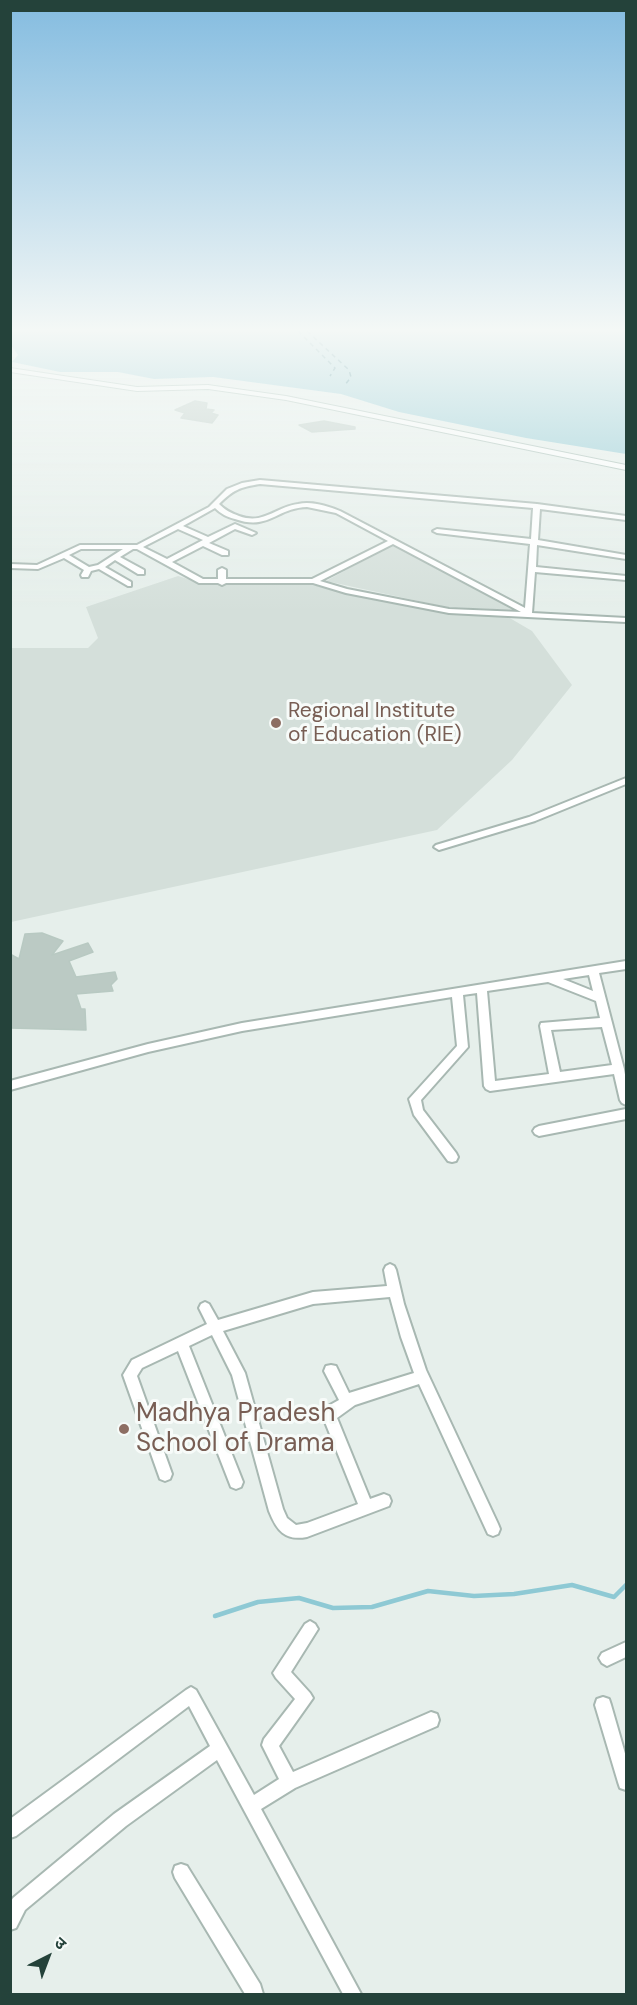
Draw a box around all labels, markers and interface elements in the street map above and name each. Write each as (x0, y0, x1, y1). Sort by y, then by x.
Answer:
place label: Regional Institute of Education (RIE) (288, 698, 462, 748)
marker: Regional Institute of Education (RIE) (269, 716, 283, 730)
place label: Madhya Pradesh School of Drama (136, 1398, 335, 1460)
marker: Madhya Pradesh School of Drama (117, 1422, 131, 1436)
north arrow (18, 1927, 78, 1987)
text: उ (50, 1932, 71, 1954)

